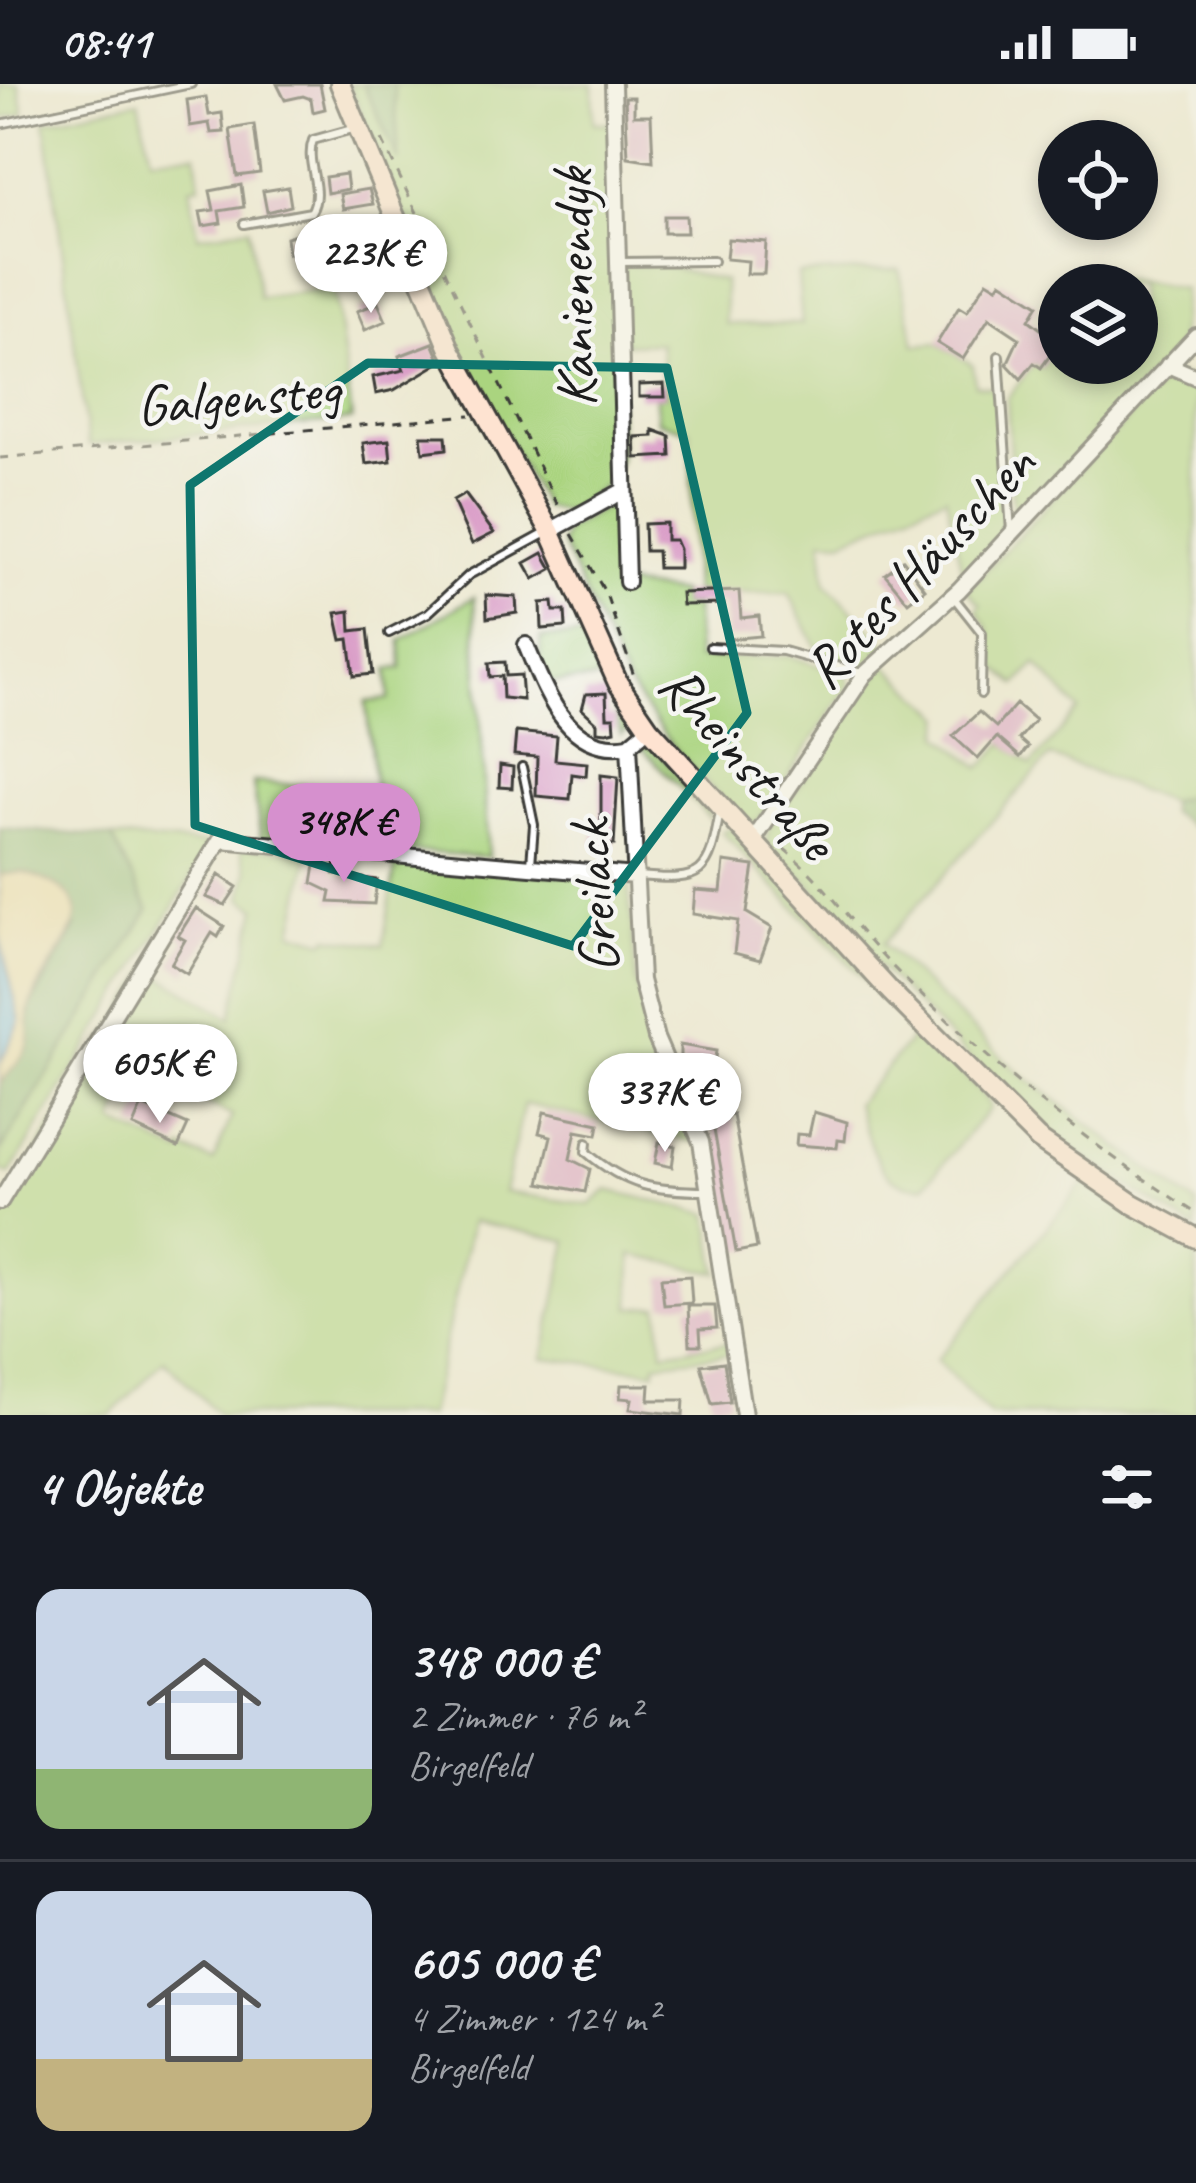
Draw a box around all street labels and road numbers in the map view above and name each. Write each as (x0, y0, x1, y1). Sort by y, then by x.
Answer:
street label: Kanienendyk (536, 164, 612, 408)
street label: Galgensteg (133, 352, 345, 442)
street label: Rotes Häuschen (787, 427, 1052, 703)
street label: Rheinstraße (644, 650, 855, 877)
street label: Greilack (552, 814, 635, 976)

